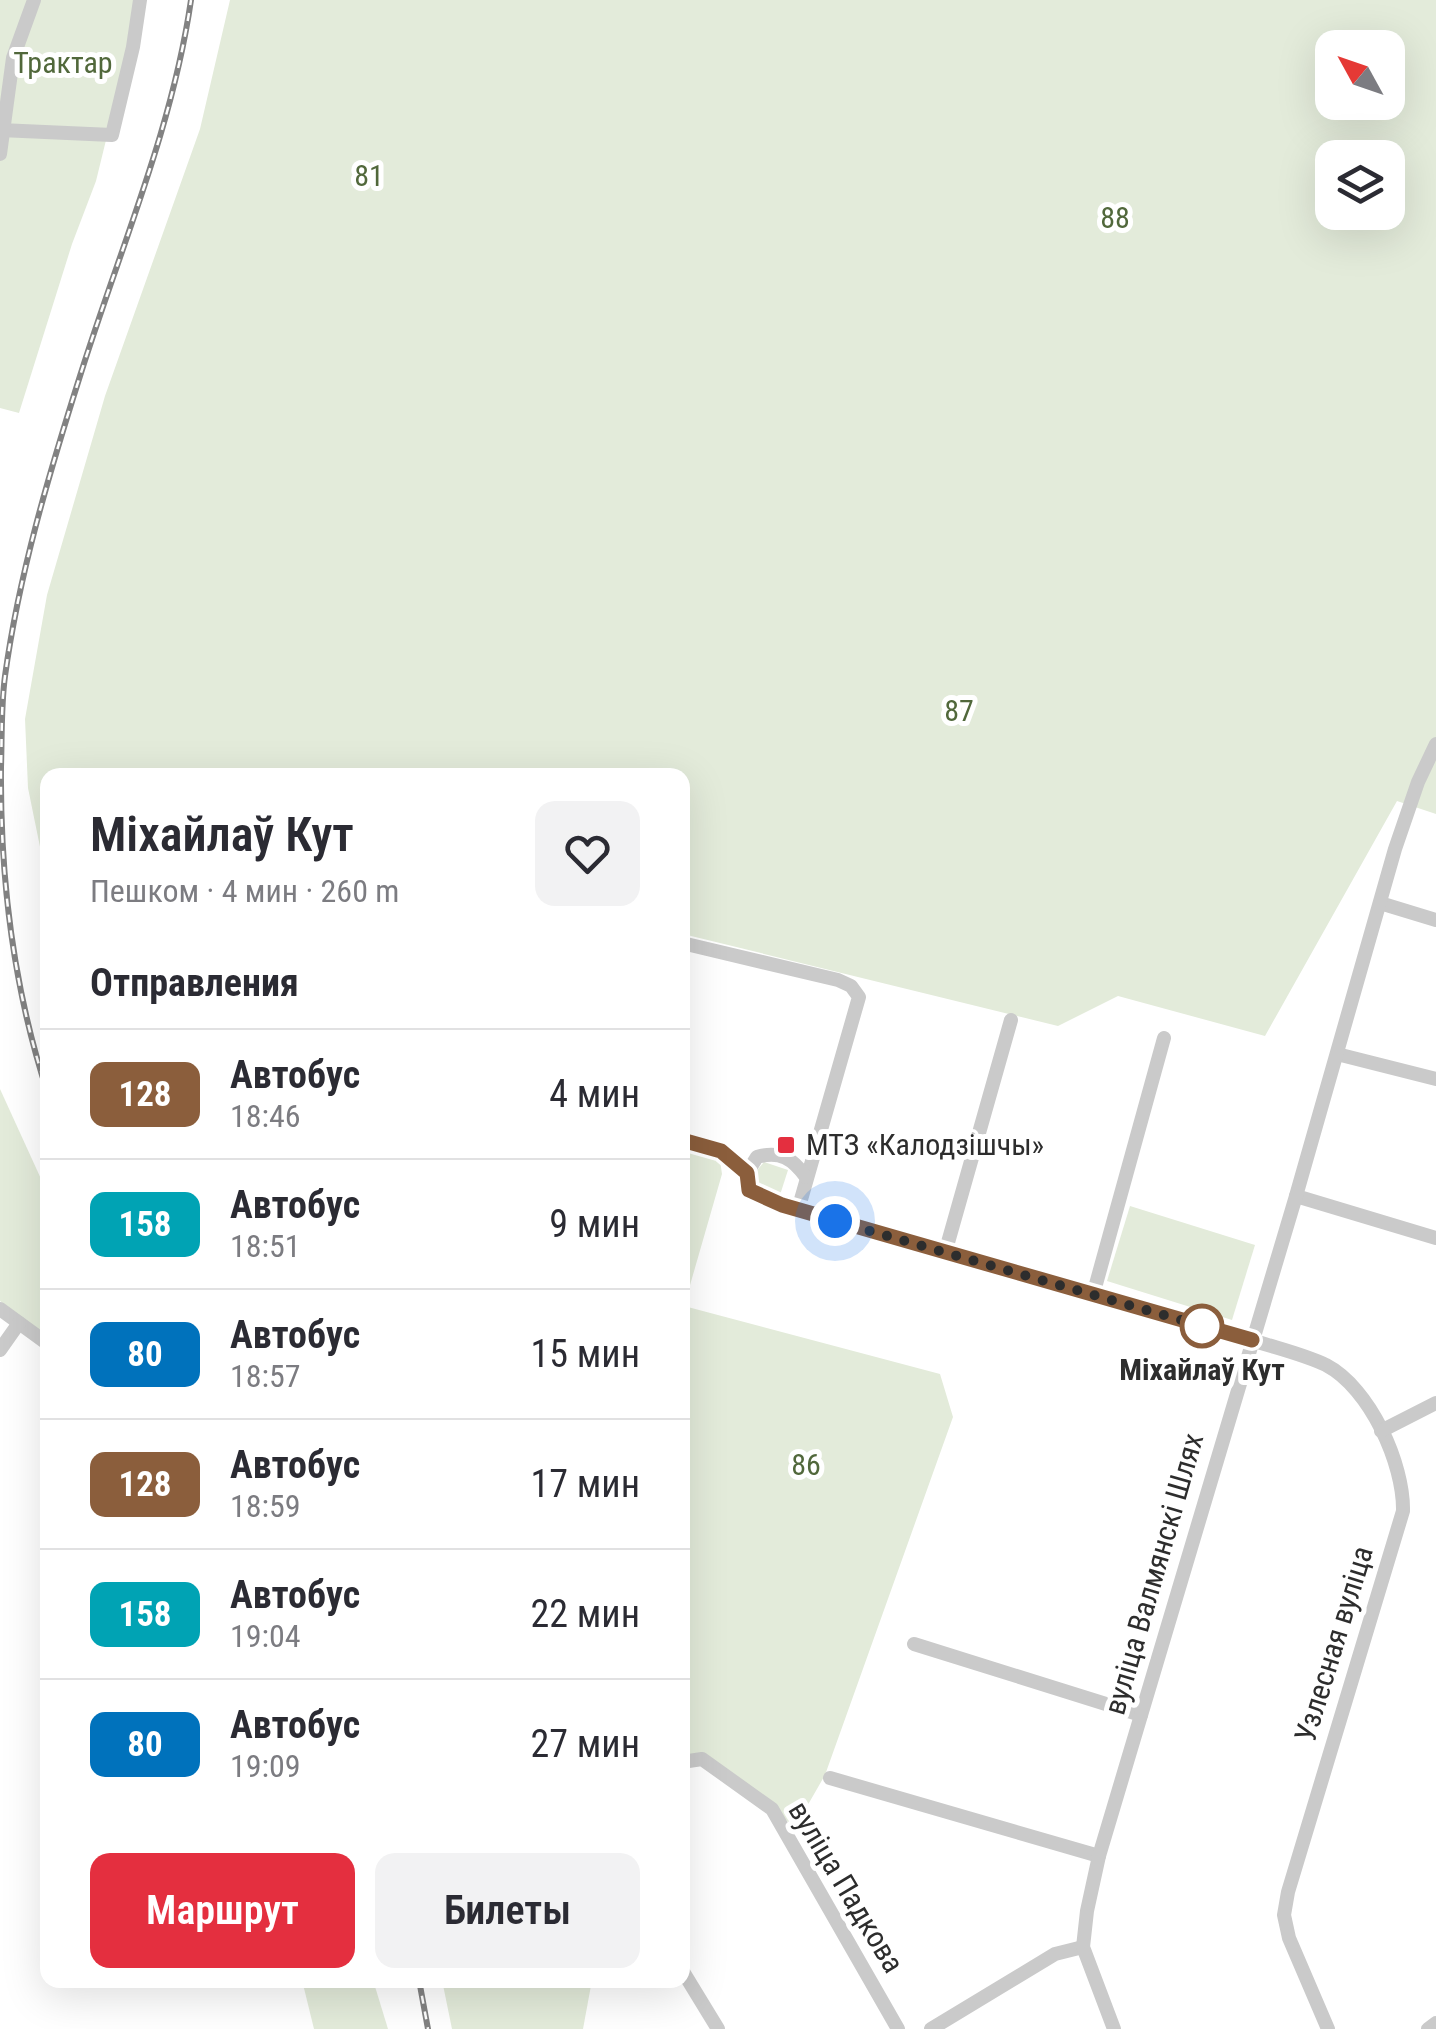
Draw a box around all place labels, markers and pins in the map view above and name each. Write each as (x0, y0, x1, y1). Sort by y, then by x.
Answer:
place label: МТЗ «Калодзішчы» (806, 1127, 1044, 1162)
marker: МТЗ «Калодзішчы» (775, 1134, 797, 1156)
marker: Міхайлаў Кут (1181, 1305, 1223, 1347)
place label: Міхайлаў Кут (1119, 1352, 1285, 1387)

